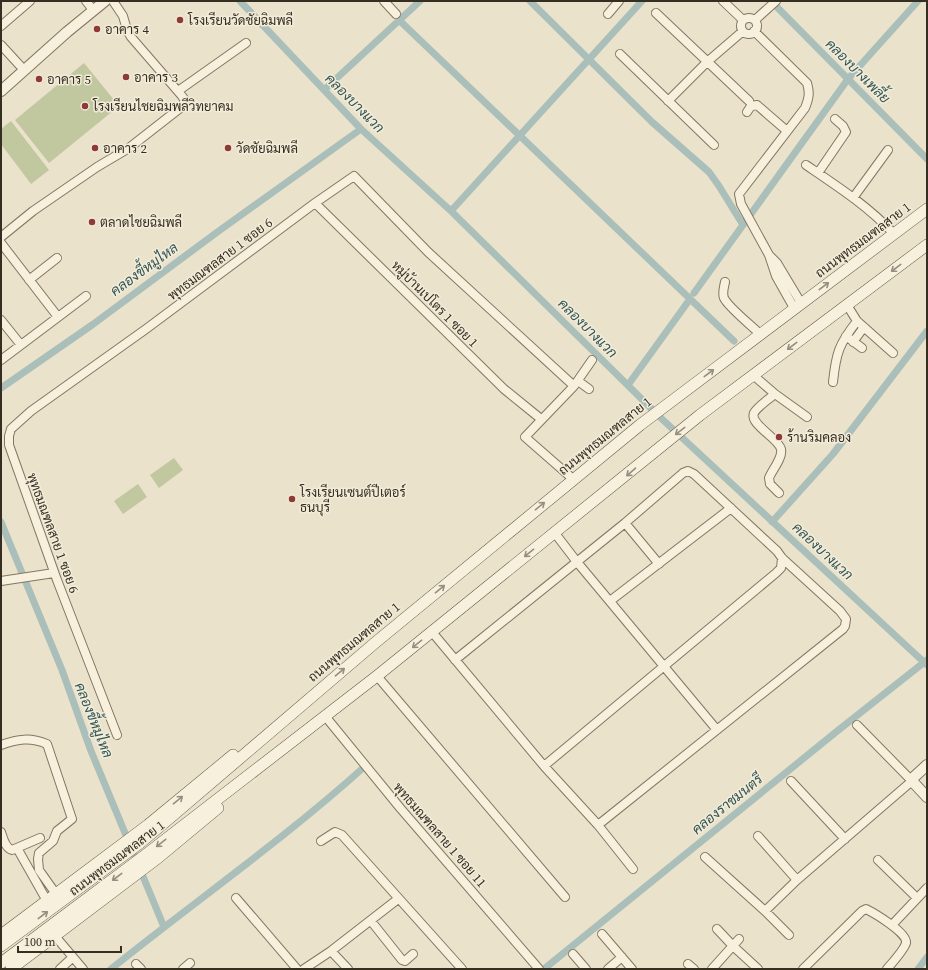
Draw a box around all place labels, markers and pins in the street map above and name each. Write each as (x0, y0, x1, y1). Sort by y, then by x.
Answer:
place label: โรงเรียนวัดชัยฉิมพลี (187, 11, 293, 29)
marker: โรงเรียนวัดชัยฉิมพลี (175, 15, 185, 25)
place label: อาคาร 4 (105, 21, 149, 38)
marker: อาคาร 4 (92, 24, 102, 34)
place label: อาคาร 3 (134, 69, 178, 86)
place label: อาคาร 5 (47, 71, 91, 88)
marker: อาคาร 3 (121, 72, 131, 82)
marker: อาคาร 5 (34, 74, 44, 84)
place label: โรงเรียนไชยฉิมพลีวิทยาคม (92, 97, 234, 115)
marker: โรงเรียนไชยฉิมพลีวิทยาคม (80, 101, 90, 111)
place label: วัดชัยฉิมพลี (236, 139, 298, 157)
place label: อาคาร 2 (103, 140, 147, 157)
marker: อาคาร 2 (90, 143, 100, 153)
marker: วัดชัยฉิมพลี (223, 143, 233, 153)
place label: ตลาดไชยฉิมพลี (100, 213, 182, 231)
marker: ตลาดไชยฉิมพลี (87, 217, 97, 227)
place label: ร้านริมคลอง (787, 428, 851, 446)
marker: ร้านริมคลอง (774, 432, 784, 442)
place label: โรงเรียนเซนต์ปีเตอร์ ธนบุรี (299, 483, 406, 517)
marker: โรงเรียนเซนต์ปีเตอร์ ธนบุรี (287, 494, 297, 504)

